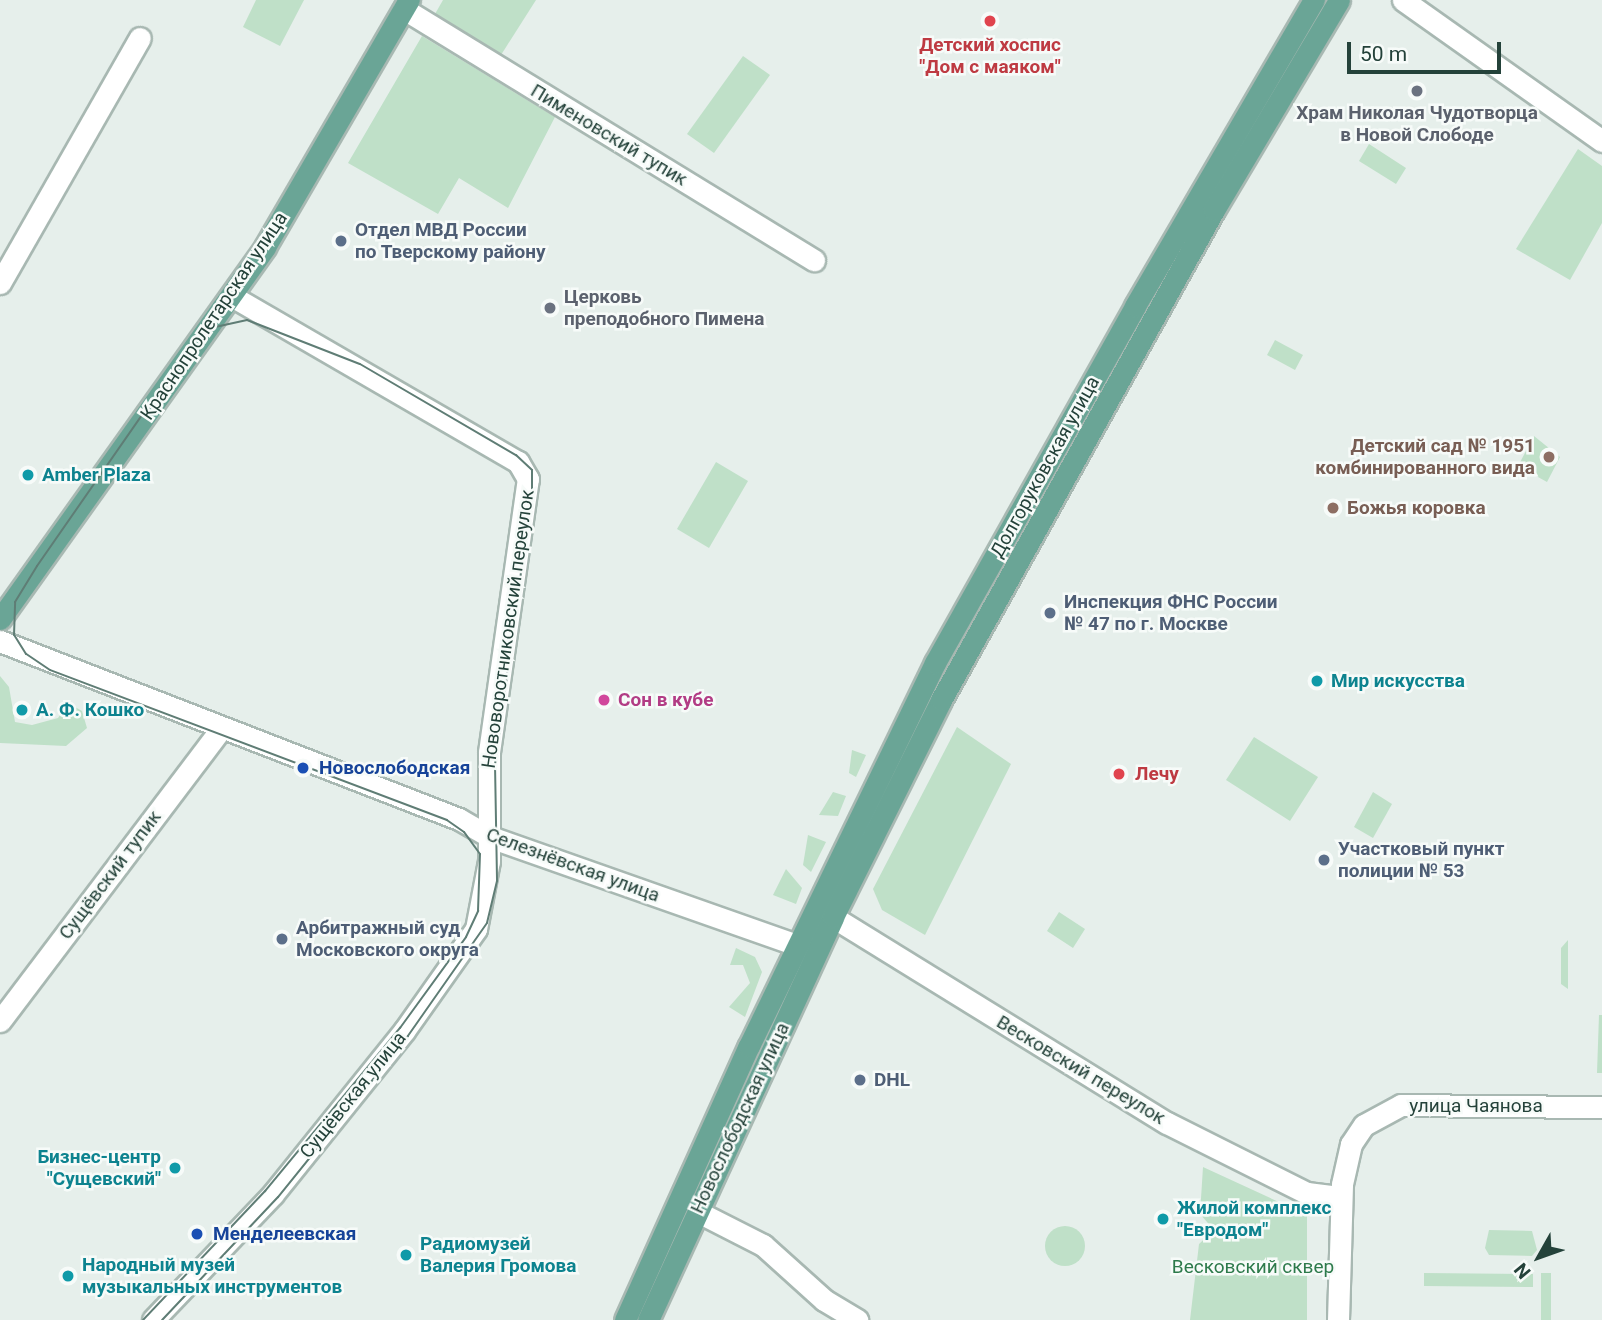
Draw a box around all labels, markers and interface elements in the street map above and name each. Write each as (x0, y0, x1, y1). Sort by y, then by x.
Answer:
marker: Детский хоспис "Дом с маяком" (980, 11, 1000, 31)
scale bar (1350, 28, 1504, 72)
place label: Детский хоспис "Дом с маяком" (919, 34, 1061, 78)
text: 50 m (1360, 42, 1407, 66)
street label: Пименовский тупик (527, 79, 691, 191)
marker: Храм Николая Чудотворца в Новой Слободе (1409, 83, 1425, 99)
place label: Храм Николая Чудотворца в Новой Слободе (1296, 102, 1538, 146)
street label: Краснопролетарская улица (136, 208, 292, 424)
place label: Отдел МВД России по Тверскому району (355, 219, 546, 263)
marker: Отдел МВД России по Тверскому району (333, 233, 349, 249)
place label: Церковь преподобного Пимена (564, 286, 764, 330)
marker: Церковь преподобного Пимена (542, 300, 558, 316)
street label: Долгоруковская улица (986, 372, 1104, 562)
place label: Детский сад № 1951 комбинированного вида (1315, 435, 1535, 479)
marker: Детский сад № 1951 комбинированного вида (1541, 449, 1557, 465)
place label: Amber Plaza (42, 464, 151, 486)
marker: Amber Plaza (20, 467, 36, 483)
street label: Нововоротниковский переулок (477, 488, 539, 770)
place label: Божья коровка (1347, 497, 1486, 519)
marker: Божья коровка (1325, 500, 1341, 516)
place label: Инспекция ФНС России № 47 по г. Москве (1064, 591, 1278, 635)
marker: Инспекция ФНС России № 47 по г. Москве (1042, 605, 1058, 621)
place label: Мир искусства (1331, 670, 1465, 692)
marker: Мир искусства (1309, 673, 1325, 689)
place label: Сон в кубе (618, 689, 713, 711)
marker: Сон в кубе (596, 692, 612, 708)
place label: А. Ф. Кошко (36, 699, 144, 721)
marker: А. Ф. Кошко (14, 702, 30, 718)
place label: Новослободская (319, 757, 470, 779)
marker: Новослободская (293, 758, 313, 778)
place label: Лечу (1135, 763, 1179, 785)
marker: Лечу (1109, 764, 1129, 784)
street label: Сущёвский тупик (54, 806, 166, 944)
street label: Селезнёвская улица (483, 823, 663, 907)
place label: Участковый пункт полиции № 53 (1338, 838, 1504, 882)
marker: Участковый пункт полиции № 53 (1316, 852, 1332, 868)
place label: Арбитражный суд Московского округа (296, 917, 479, 961)
marker: Арбитражный суд Московского округа (274, 931, 290, 947)
street label: Весковский переулок (992, 1011, 1170, 1129)
street label: Новослободская улица (686, 1019, 794, 1217)
street label: Сущёвская улица (295, 1027, 411, 1163)
place label: DHL (874, 1069, 910, 1091)
marker: DHL (852, 1072, 868, 1088)
street label: улица Чаянова (1409, 1095, 1543, 1117)
place label: Бизнес-центр "Сущевский" (37, 1146, 161, 1190)
marker: Бизнес-центр "Сущевский" (167, 1160, 183, 1176)
place label: Жилой комплекс "Евродом" (1177, 1197, 1331, 1241)
marker: Жилой комплекс "Евродом" (1155, 1211, 1171, 1227)
north arrow (1504, 1222, 1574, 1292)
place label: Менделеевская (213, 1223, 356, 1245)
marker: Менделеевская (187, 1224, 207, 1244)
place label: Радиомузей Валерия Громова (420, 1233, 576, 1277)
marker: Радиомузей Валерия Громова (398, 1247, 414, 1263)
place label: Народный музей музыкальных инструментов (82, 1254, 342, 1298)
park label: Весковский сквер (1172, 1256, 1334, 1278)
text: N (1509, 1258, 1536, 1283)
marker: Народный музей музыкальных инструментов (60, 1268, 76, 1284)

